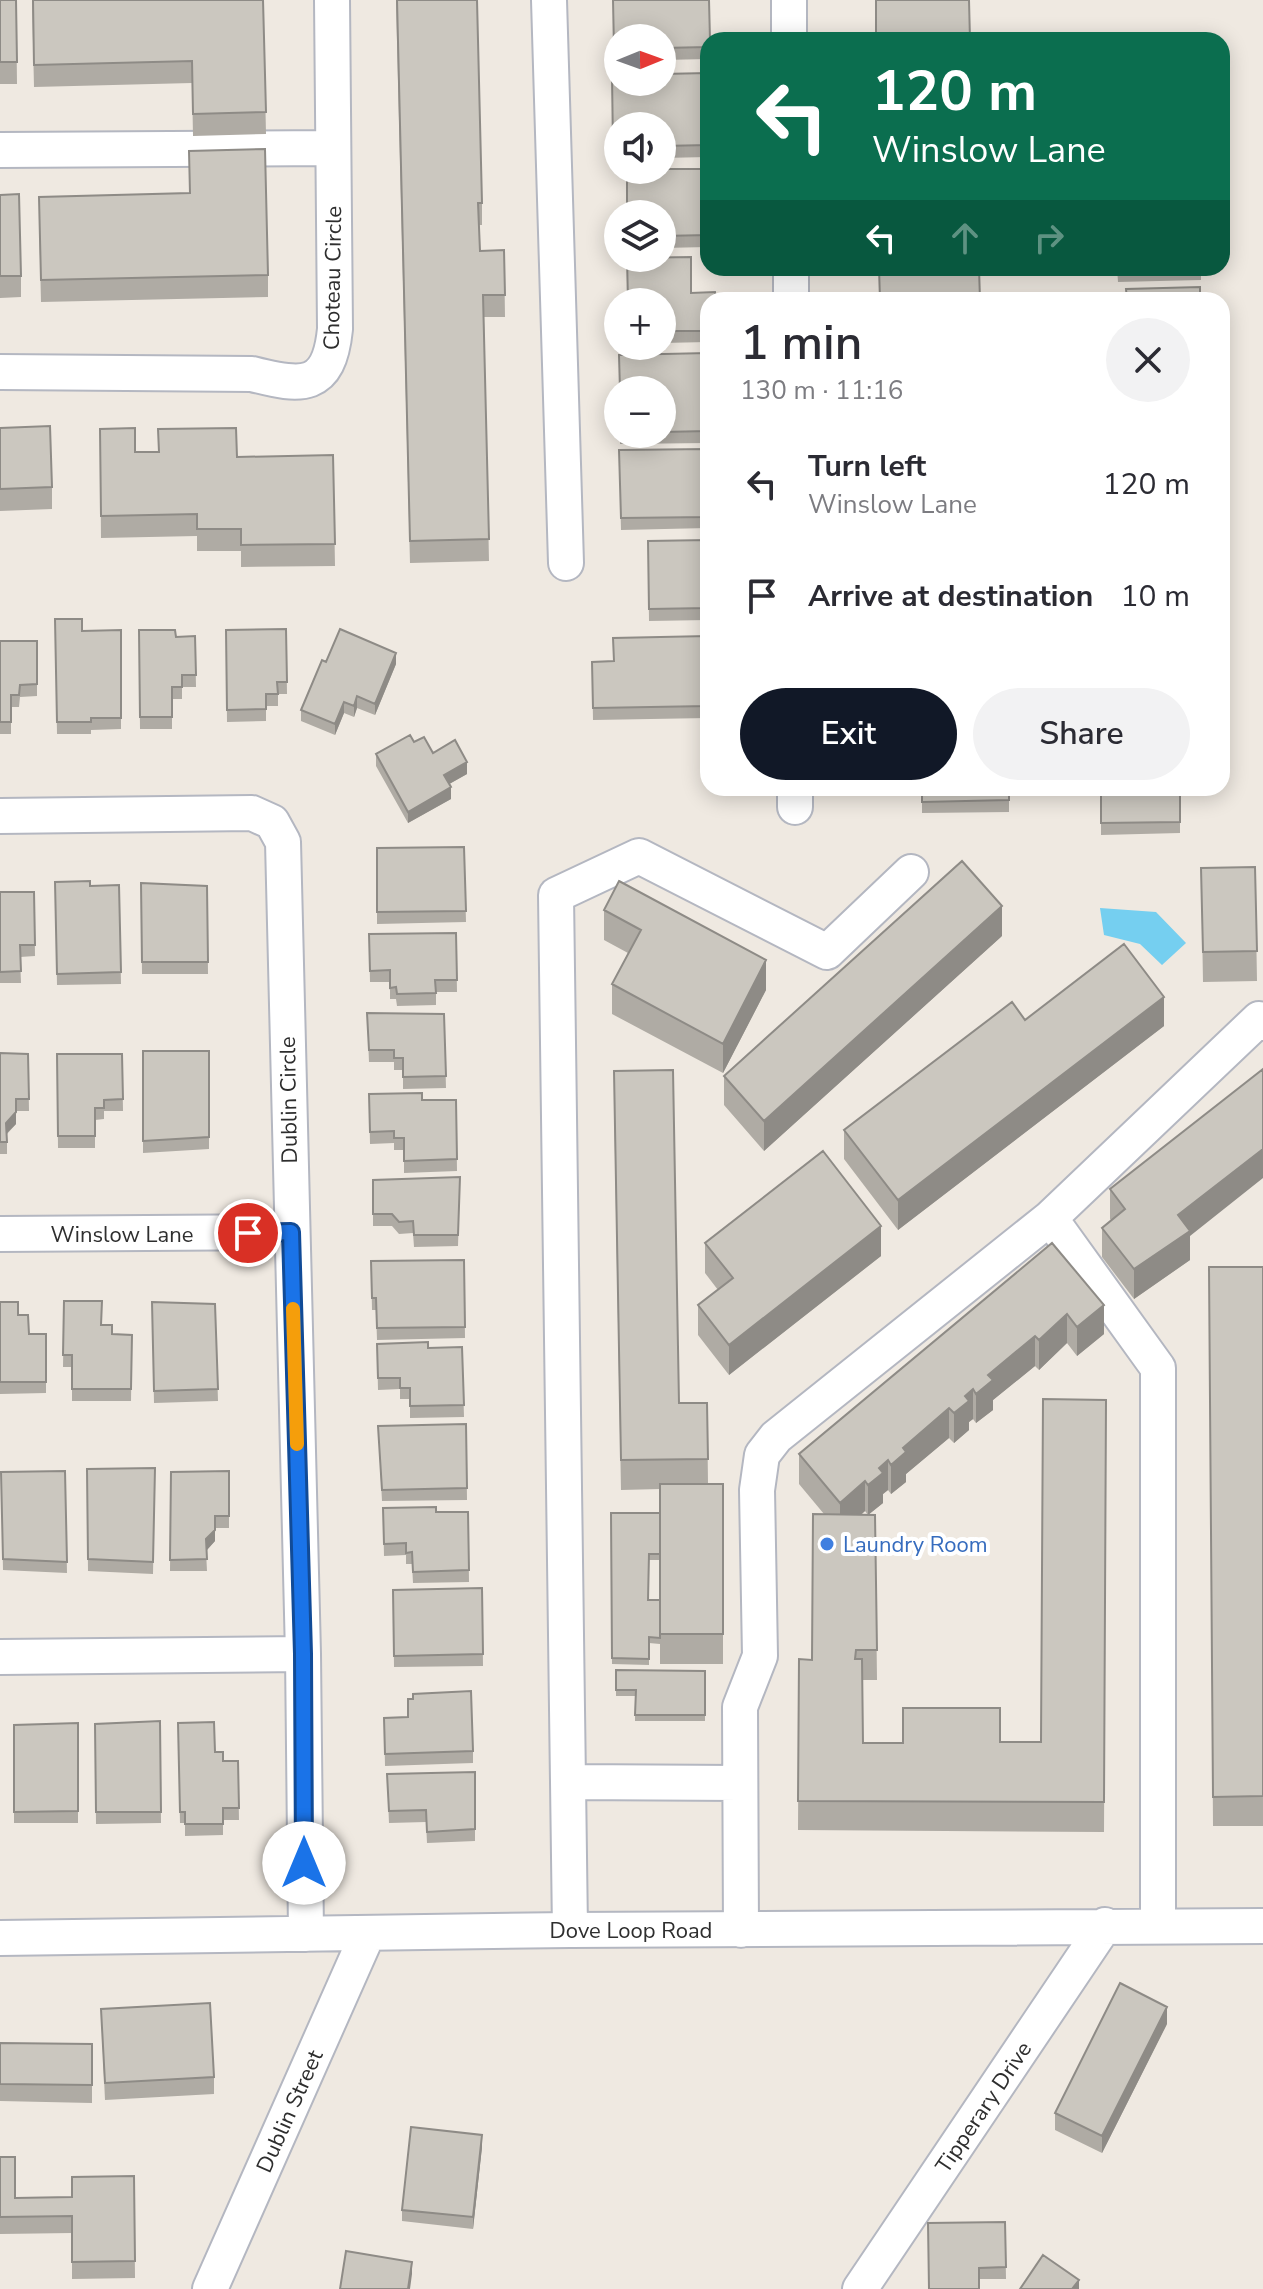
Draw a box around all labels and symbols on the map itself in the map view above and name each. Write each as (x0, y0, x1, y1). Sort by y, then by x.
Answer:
north arrow (604, 24, 676, 96)
street label: Choteau Circle (317, 206, 349, 350)
street label: Dublin Circle (273, 1036, 305, 1164)
pin (214, 1199, 282, 1267)
street label: Winslow Lane (51, 1220, 193, 1250)
place label: Laundry Room (843, 1530, 988, 1560)
marker: Laundry Room (818, 1535, 836, 1553)
position arrow (262, 1821, 346, 1905)
street label: Dove Loop Road (550, 1916, 712, 1946)
street label: Tipperary Drive (929, 2036, 1039, 2179)
street label: Dublin Street (250, 2045, 330, 2177)

